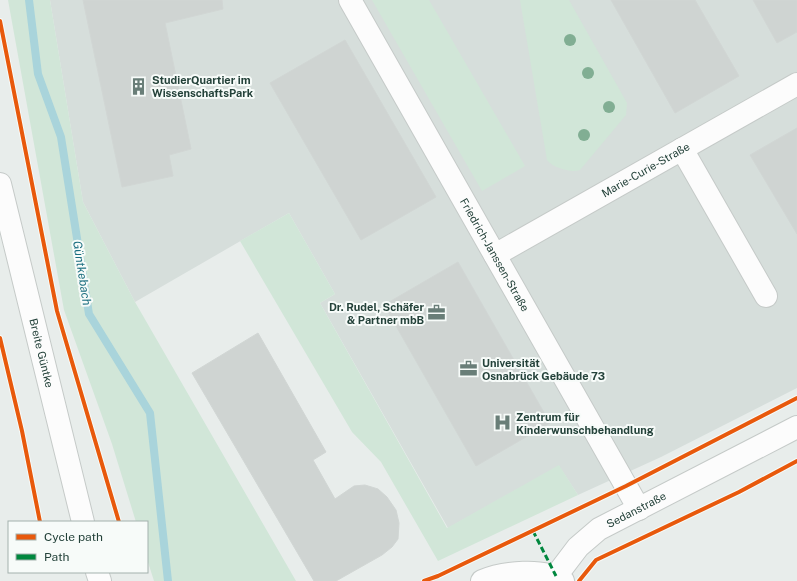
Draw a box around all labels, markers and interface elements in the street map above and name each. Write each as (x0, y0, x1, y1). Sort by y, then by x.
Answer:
place label: StudierQuartier im WissenschaftsPark (152, 74, 254, 99)
building icon: StudierQuartier im WissenschaftsPark (129, 76, 149, 96)
street label: Marie-Curie-Straße (599, 140, 692, 199)
street label: Friedrich-Janssen-Straße (458, 196, 532, 314)
water label: Güntkebach (70, 240, 94, 307)
place label: Dr. Rudel, Schäfer & Partner mbB (329, 301, 424, 326)
office icon: Dr. Rudel, Schäfer & Partner mbB (427, 303, 447, 323)
street label: Breite Güntke (27, 317, 56, 389)
place label: Universität Osnabrück Gebäude 73 (482, 357, 605, 382)
office icon: Universität Osnabrück Gebäude 73 (459, 359, 479, 379)
place label: Zentrum für Kinderwunschbehandlung (516, 411, 654, 436)
hospital icon: Zentrum für Kinderwunschbehandlung (493, 413, 513, 433)
street label: Sedanstraße (605, 490, 668, 530)
legend (8, 521, 148, 573)
text: Cycle path (44, 530, 103, 544)
text: Path (44, 550, 70, 564)

